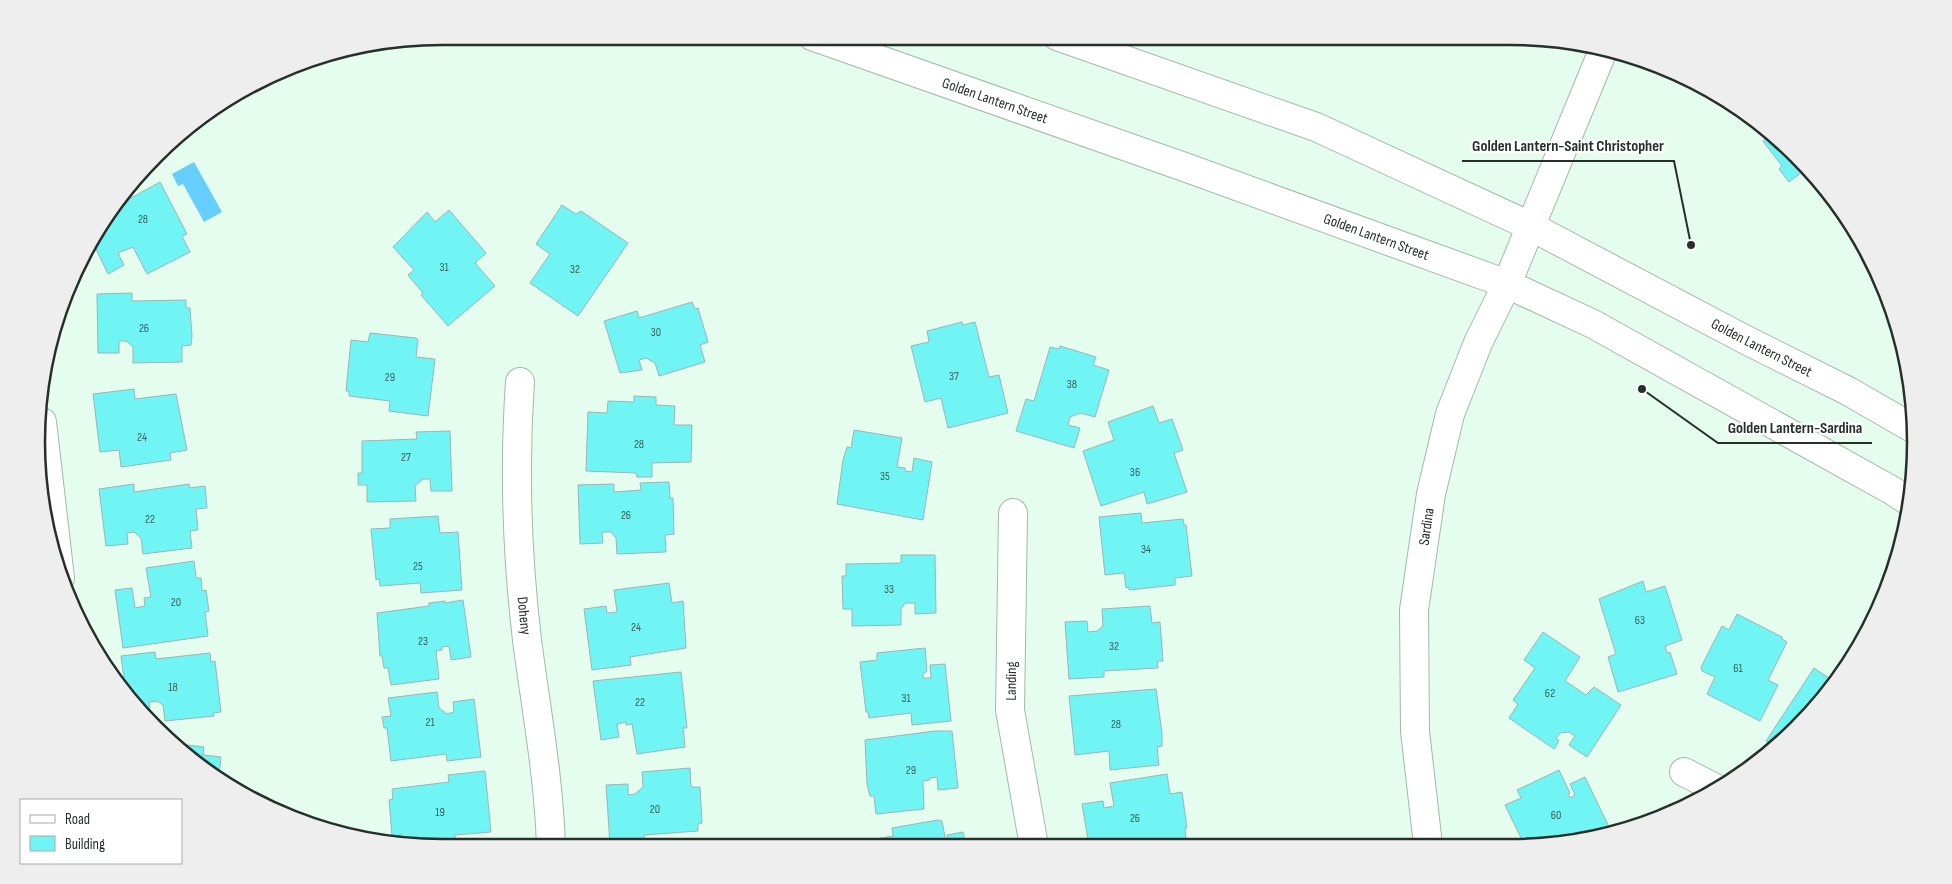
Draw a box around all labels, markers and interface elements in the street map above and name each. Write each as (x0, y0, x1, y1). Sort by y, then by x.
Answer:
street label: Golden Lantern Street (939, 74, 1051, 128)
callout: Golden Lantern-Saint Christopher (1462, 130, 1674, 161)
text: Golden Lantern-Saint Christopher (1472, 137, 1664, 156)
street label: Golden Lantern Street (1321, 209, 1432, 265)
house number: 28 (138, 212, 148, 227)
house number: 31 (439, 260, 449, 275)
house number: 32 (570, 262, 580, 277)
street label: Golden Lantern Street (1708, 314, 1816, 382)
house number: 26 (139, 321, 149, 336)
house number: 30 (651, 325, 661, 340)
house number: 37 (949, 369, 959, 384)
house number: 29 (385, 370, 395, 385)
house number: 38 (1067, 377, 1077, 392)
callout: Golden Lantern-Sardina (1718, 412, 1872, 443)
text: Golden Lantern-Sardina (1728, 419, 1862, 438)
house number: 24 (137, 430, 147, 445)
house number: 28 (634, 437, 644, 452)
house number: 27 (401, 450, 411, 465)
house number: 36 (1130, 465, 1140, 480)
house number: 35 (880, 469, 890, 484)
street label: Sardina (1415, 507, 1439, 547)
house number: 26 (621, 508, 631, 523)
house number: 22 (145, 512, 155, 527)
house number: 34 (1141, 542, 1151, 557)
house number: 25 (413, 559, 423, 574)
house number: 33 (884, 582, 894, 597)
house number: 20 (171, 595, 181, 610)
street label: Doheny (513, 596, 535, 636)
house number: 63 (1635, 613, 1645, 628)
house number: 24 (631, 620, 641, 635)
house number: 23 (418, 634, 428, 649)
house number: 32 (1109, 639, 1119, 654)
street label: Landing (1002, 661, 1021, 701)
house number: 61 (1733, 661, 1744, 676)
house number: 18 (168, 680, 178, 695)
house number: 62 (1545, 686, 1555, 701)
house number: 31 (901, 691, 911, 706)
house number: 22 (635, 695, 645, 710)
house number: 21 (425, 715, 435, 730)
house number: 28 (1111, 717, 1121, 732)
house number: 29 (906, 763, 916, 778)
legend (20, 799, 182, 864)
house number: 20 (650, 802, 660, 817)
house number: 19 (435, 805, 445, 820)
house number: 60 (1551, 808, 1561, 823)
text: Road (65, 810, 90, 829)
house number: 26 (1130, 811, 1140, 826)
text: Building (65, 835, 105, 854)

